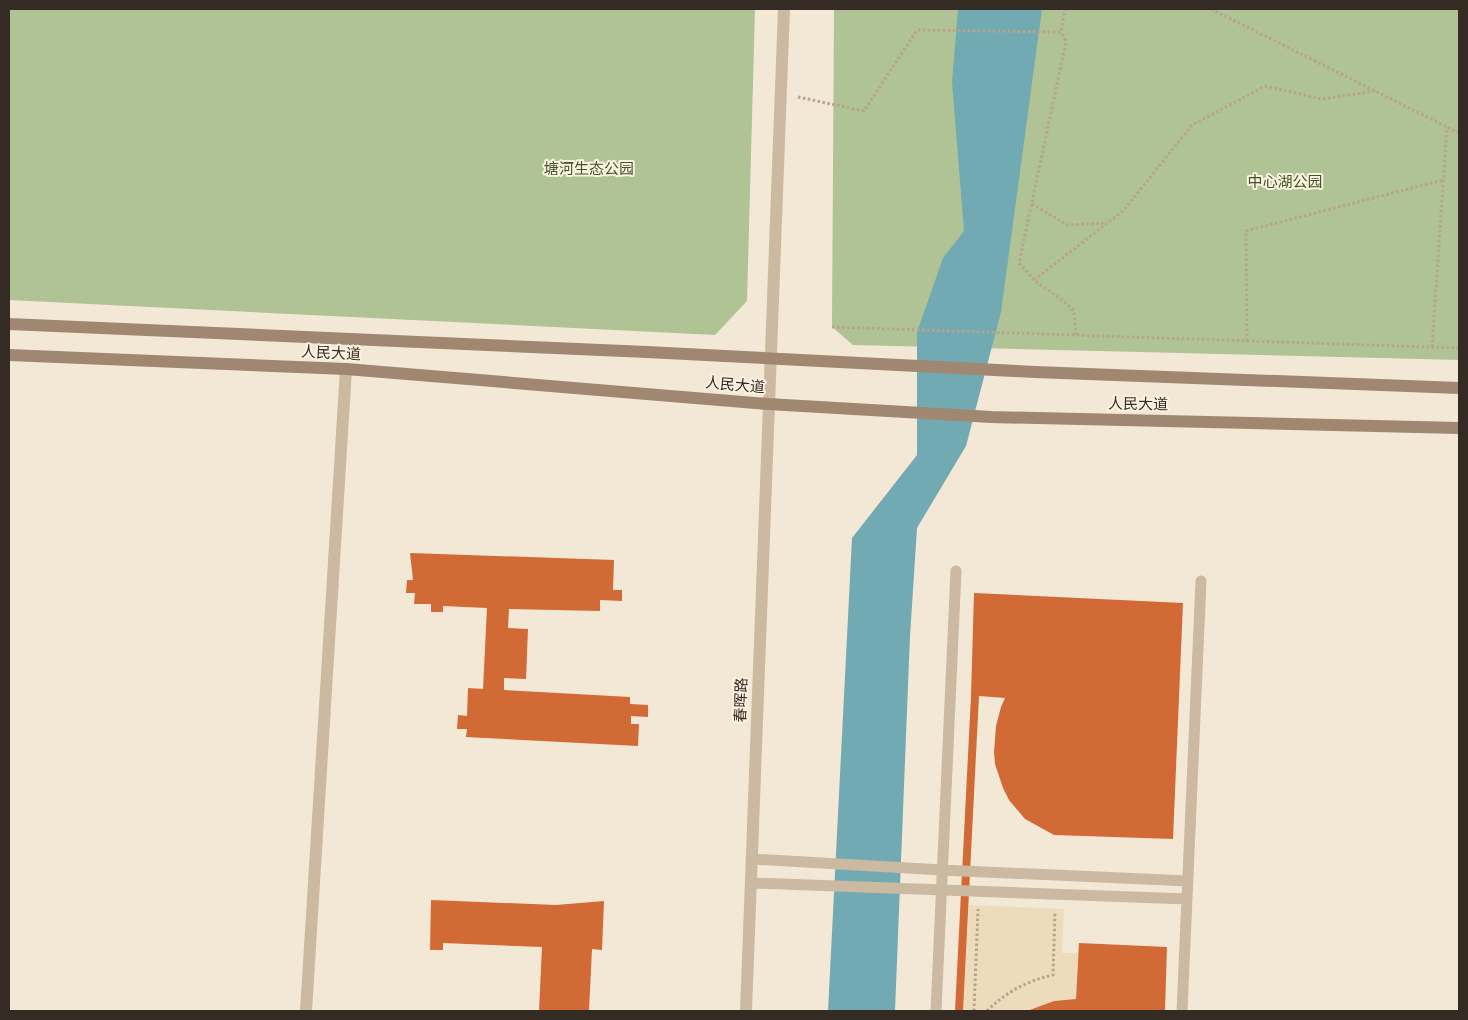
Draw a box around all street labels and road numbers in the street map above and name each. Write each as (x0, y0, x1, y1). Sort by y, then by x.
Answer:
street label: 人民大道 (301, 341, 361, 365)
street label: 人民大道 (704, 372, 766, 398)
street label: 人民大道 (1108, 393, 1168, 415)
street label: 春晖路 (730, 677, 752, 723)

